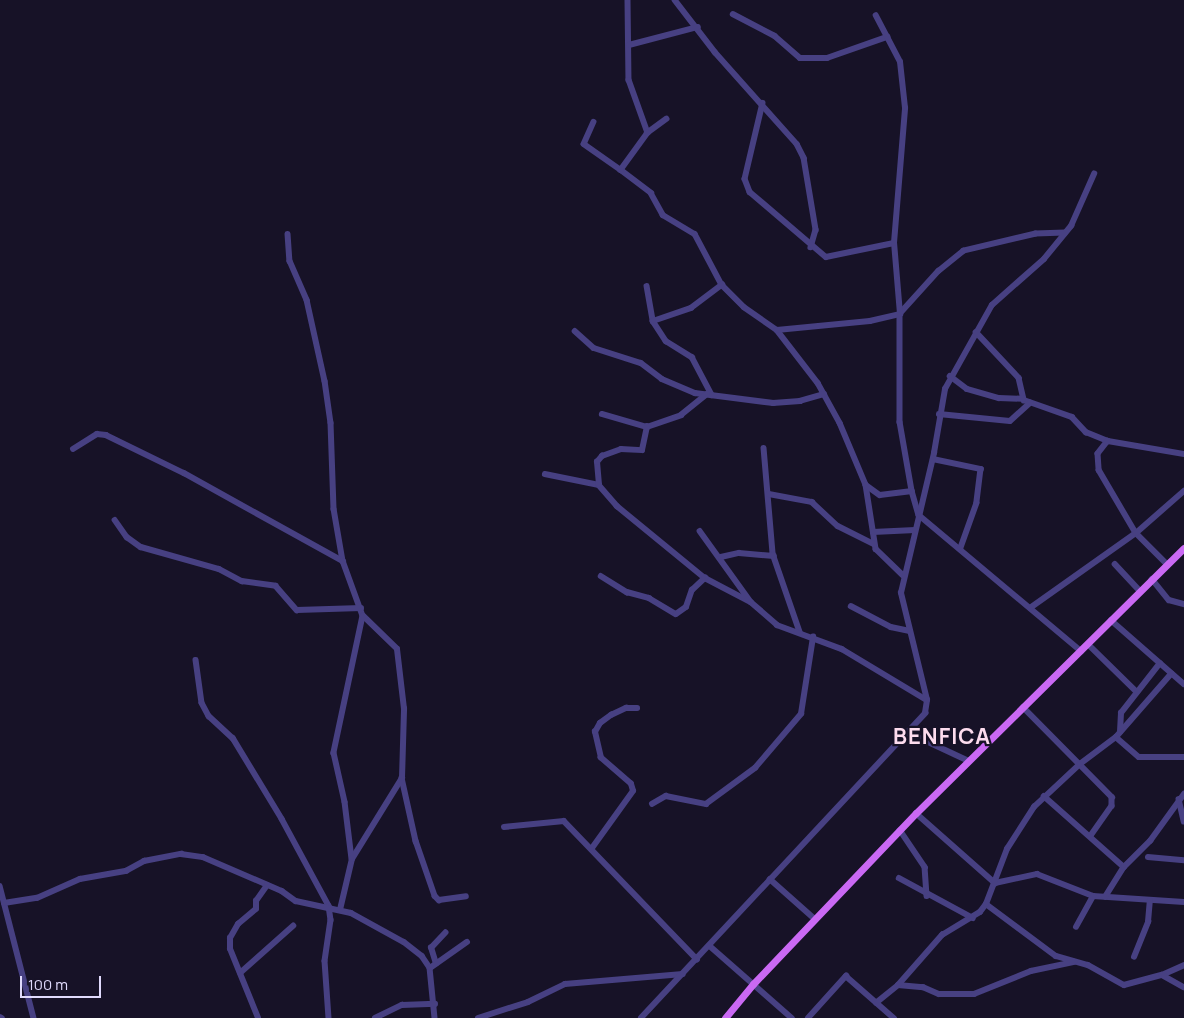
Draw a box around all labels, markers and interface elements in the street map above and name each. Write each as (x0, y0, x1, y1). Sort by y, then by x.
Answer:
district label: BENFICA (892, 724, 992, 750)
scale bar (22, 966, 104, 998)
text: 100 m (28, 974, 68, 995)

